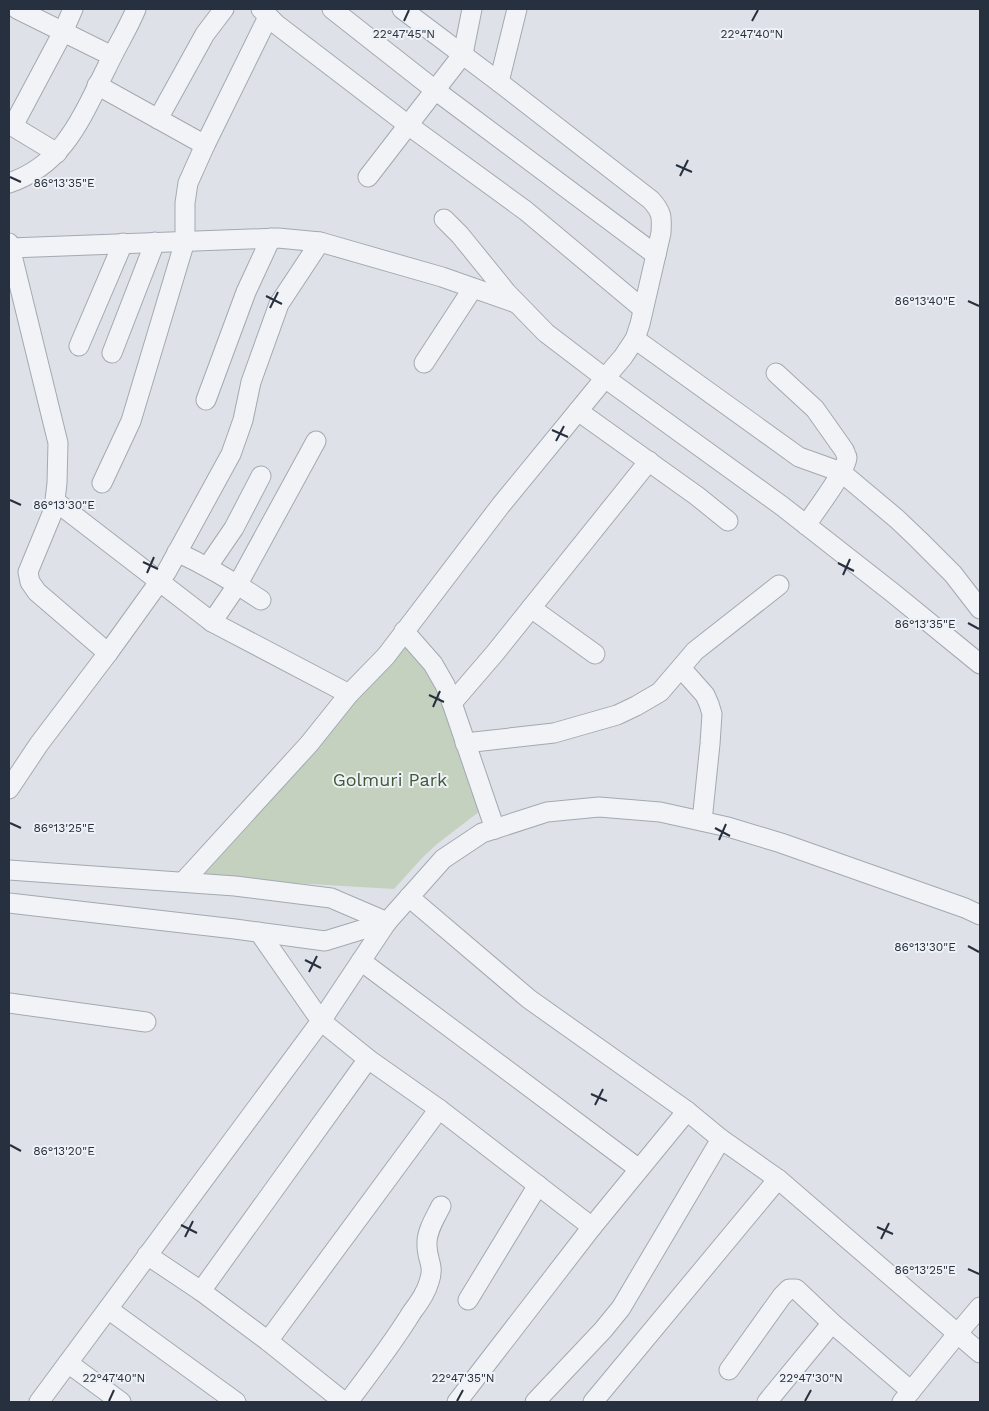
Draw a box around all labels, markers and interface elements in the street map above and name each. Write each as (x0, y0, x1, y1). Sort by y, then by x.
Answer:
text: 22°47'45"N (373, 27, 435, 41)
text: 22°47'40"N (721, 27, 783, 41)
text: 86°13'35"E (33, 176, 95, 190)
text: 86°13'40"E (895, 294, 956, 308)
text: 86°13'30"E (33, 498, 95, 512)
text: 86°13'35"E (894, 617, 956, 631)
park label: Golmuri Park (333, 769, 447, 790)
text: 86°13'25"E (33, 821, 95, 835)
text: 86°13'30"E (894, 940, 956, 954)
text: 86°13'20"E (33, 1144, 95, 1158)
text: 86°13'25"E (894, 1263, 956, 1277)
text: 22°47'40"N (83, 1371, 145, 1385)
text: 22°47'35"N (431, 1371, 495, 1385)
text: 22°47'30"N (779, 1371, 843, 1385)

